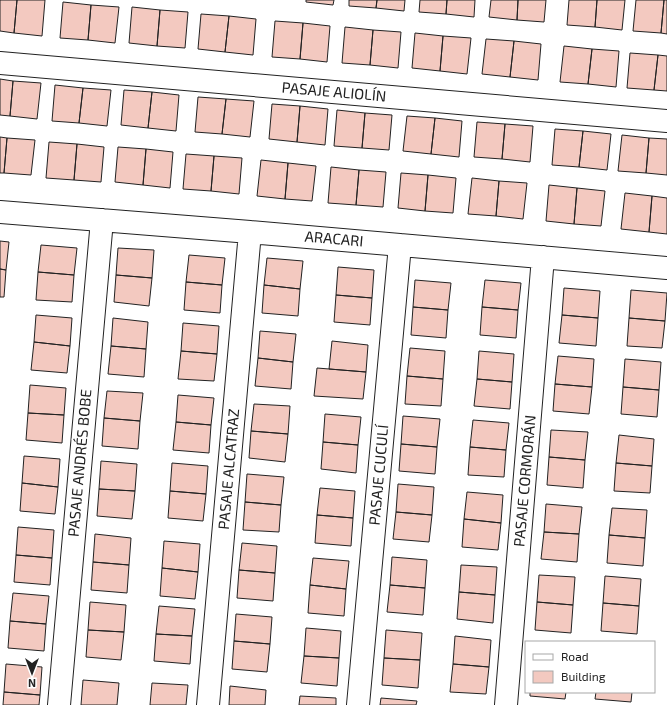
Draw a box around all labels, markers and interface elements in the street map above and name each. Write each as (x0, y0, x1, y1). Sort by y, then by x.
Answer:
street label: PASAJE ALIOLÍN (281, 77, 387, 105)
street label: ARACARI (304, 226, 364, 250)
street label: PASAJE ANDRÉS BOBE (64, 388, 94, 538)
street label: PASAJE ALCATRAZ (214, 408, 242, 530)
street label: PASAJE CORMORÁN (509, 414, 539, 548)
street label: PASAJE CUCULÍ (365, 423, 391, 526)
legend (525, 641, 655, 693)
text: Road (561, 649, 589, 663)
north arrow (12, 653, 52, 693)
text: Building (561, 669, 606, 683)
text: N (28, 677, 36, 690)

